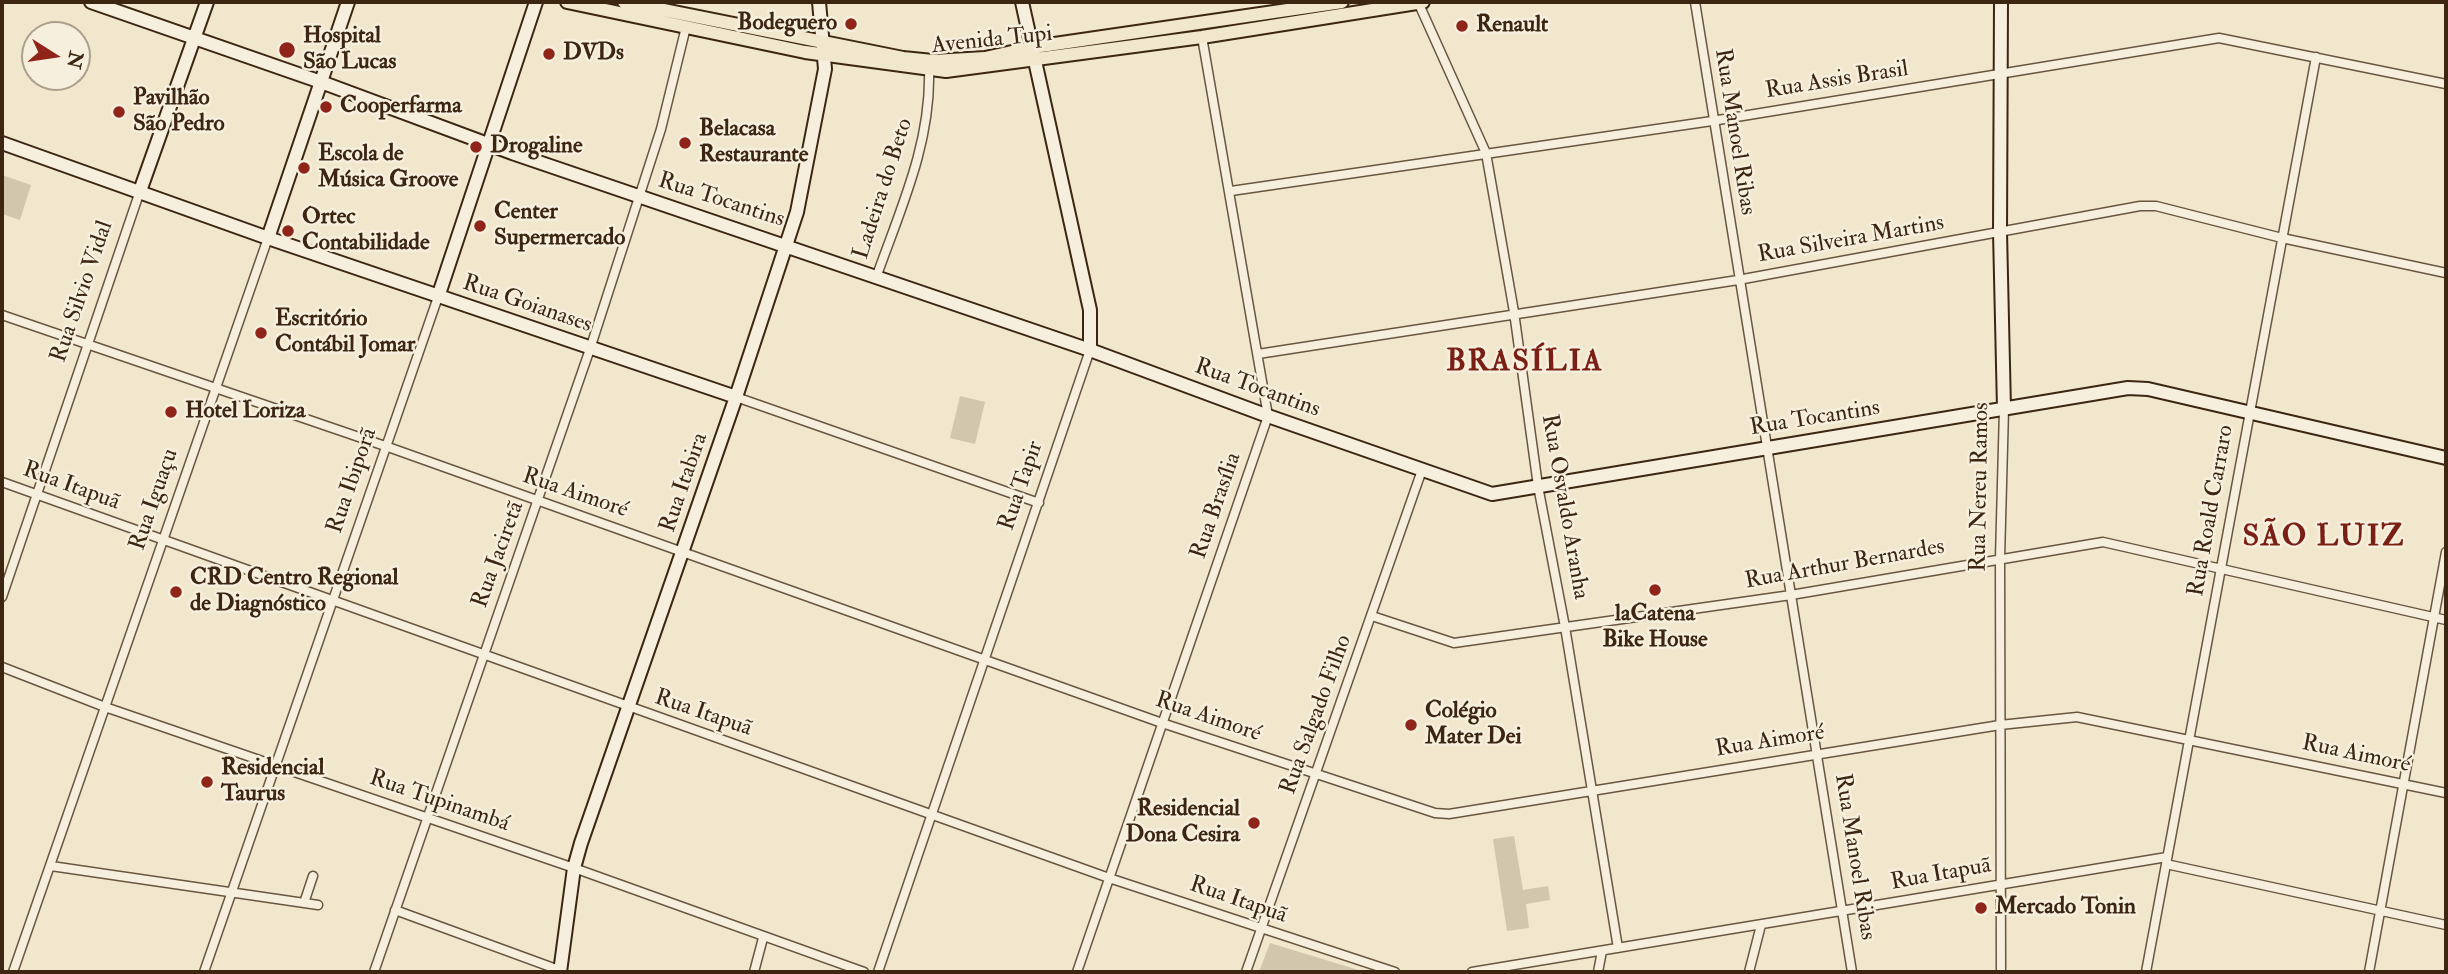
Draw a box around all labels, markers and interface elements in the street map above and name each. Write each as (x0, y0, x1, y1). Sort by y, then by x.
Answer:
place label: Bodeguero (737, 10, 837, 38)
place label: Renault (1476, 12, 1548, 40)
marker: Bodeguero (843, 16, 859, 32)
marker: Renault (1454, 18, 1470, 34)
north arrow (21, 21, 91, 91)
street label: Avenida Tupi (930, 21, 1054, 61)
place label: Hospital São Lucas (303, 23, 396, 77)
marker: Hospital São Lucas (277, 40, 297, 60)
place label: DVDs (563, 40, 624, 68)
marker: DVDs (541, 46, 557, 62)
street label: Rua Manoel Ribas (1707, 47, 1761, 217)
text: N (61, 49, 88, 71)
street label: Rua Assis Brasil (1763, 56, 1911, 106)
place label: Pavilhão São Pedro (133, 85, 225, 139)
place label: Cooperfarma (340, 93, 462, 121)
marker: Cooperfarma (318, 99, 334, 115)
marker: Pavilhão São Pedro (111, 104, 127, 120)
street label: Ladeira do Beto (848, 115, 920, 263)
place label: Belacasa Restaurante (699, 116, 808, 170)
place label: Drogaline (490, 133, 583, 161)
marker: Belacasa Restaurante (677, 135, 693, 151)
marker: Drogaline (468, 139, 484, 155)
place label: Escola de Música Groove (318, 141, 458, 195)
marker: Escola de Música Groove (296, 160, 312, 176)
street label: Rua Tocantins (654, 168, 788, 234)
place label: Center Supermercado (494, 199, 625, 253)
place label: Ortec Contabilidade (302, 204, 429, 258)
street label: Rua Silveira Martins (1756, 210, 1946, 270)
street label: Rua Silvio Vidal (46, 218, 120, 366)
marker: Center Supermercado (472, 218, 488, 234)
marker: Ortec Contabilidade (280, 223, 296, 239)
street label: Rua Goianases (459, 270, 595, 340)
place label: Escritório Contábil Jomar (275, 306, 415, 360)
marker: Escritório Contábil Jomar (253, 325, 269, 341)
district label: BRASÍLIA (1447, 346, 1603, 382)
street label: Rua Tocantins (1191, 354, 1323, 424)
street label: Rua Tocantins (1748, 395, 1882, 443)
place label: Hotel Loriza (185, 398, 306, 426)
street label: Rua Nereu Ramos (1966, 402, 1996, 572)
marker: Hotel Loriza (163, 404, 179, 420)
street label: Rua Osvaldo Aranha (1534, 412, 1594, 602)
street label: Rua Roald Carraro (2183, 423, 2241, 599)
street label: Rua Ibiporã (322, 425, 384, 537)
street label: Rua Itabira (655, 429, 715, 537)
street label: Rua Tapir (994, 438, 1050, 534)
street label: Rua Iguaçu (125, 446, 185, 554)
street label: Rua Brasília (1186, 449, 1248, 563)
street label: Rua Itapuã (19, 457, 123, 517)
street label: Rua Aimoré (518, 463, 632, 525)
street label: Rua Jaciretã (467, 498, 531, 612)
district label: SÃO LUIZ (2243, 521, 2405, 557)
street label: Rua Arthur Bernardes (1743, 534, 1947, 596)
place label: CRD Centro Regional de Diagnóstico (190, 565, 398, 619)
marker: laCatena Bike House (1647, 582, 1663, 598)
marker: CRD Centro Regional de Diagnóstico (168, 584, 184, 600)
place label: laCatena Bike House (1602, 601, 1708, 655)
street label: Rua Salgado Filho (1275, 631, 1359, 799)
street label: Rua Itapuã (651, 684, 755, 744)
street label: Rua Aimoré (1151, 687, 1265, 749)
place label: Colégio Mater Dei (1425, 698, 1522, 752)
marker: Colégio Mater Dei (1403, 717, 1419, 733)
street label: Rua Aimoré (1713, 720, 1827, 764)
street label: Rua Aimoré (2299, 730, 2413, 780)
place label: Residencial Taurus (221, 755, 324, 809)
street label: Rua Tupinambá (365, 765, 513, 839)
street label: Rua Manoel Ribas (1827, 772, 1881, 942)
marker: Residencial Taurus (199, 774, 215, 790)
place label: Residencial Dona Cesira (1126, 796, 1240, 850)
marker: Residencial Dona Cesira (1246, 815, 1262, 831)
street label: Rua Itapuã (1889, 853, 1993, 897)
street label: Rua Itapuã (1186, 871, 1290, 931)
place label: Mercado Tonin (1995, 894, 2136, 922)
marker: Mercado Tonin (1973, 900, 1989, 916)

